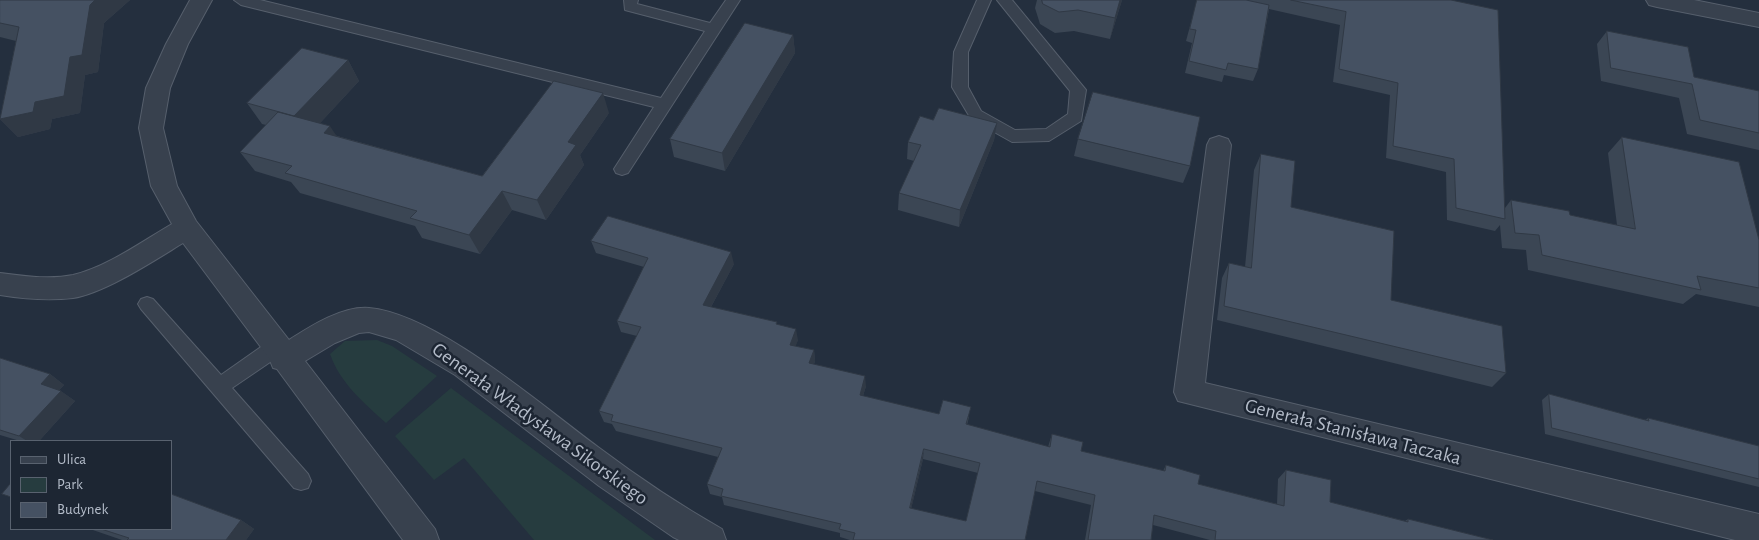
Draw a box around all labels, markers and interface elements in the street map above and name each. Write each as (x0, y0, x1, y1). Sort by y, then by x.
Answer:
street label: Generała Władysława Sikorskiego (427, 338, 653, 510)
street label: Generała Stanisława Taczaka (1243, 394, 1463, 470)
legend (10, 440, 172, 530)
text: Ulica (57, 452, 86, 467)
text: Park (57, 477, 83, 492)
text: Budynek (57, 502, 108, 517)

